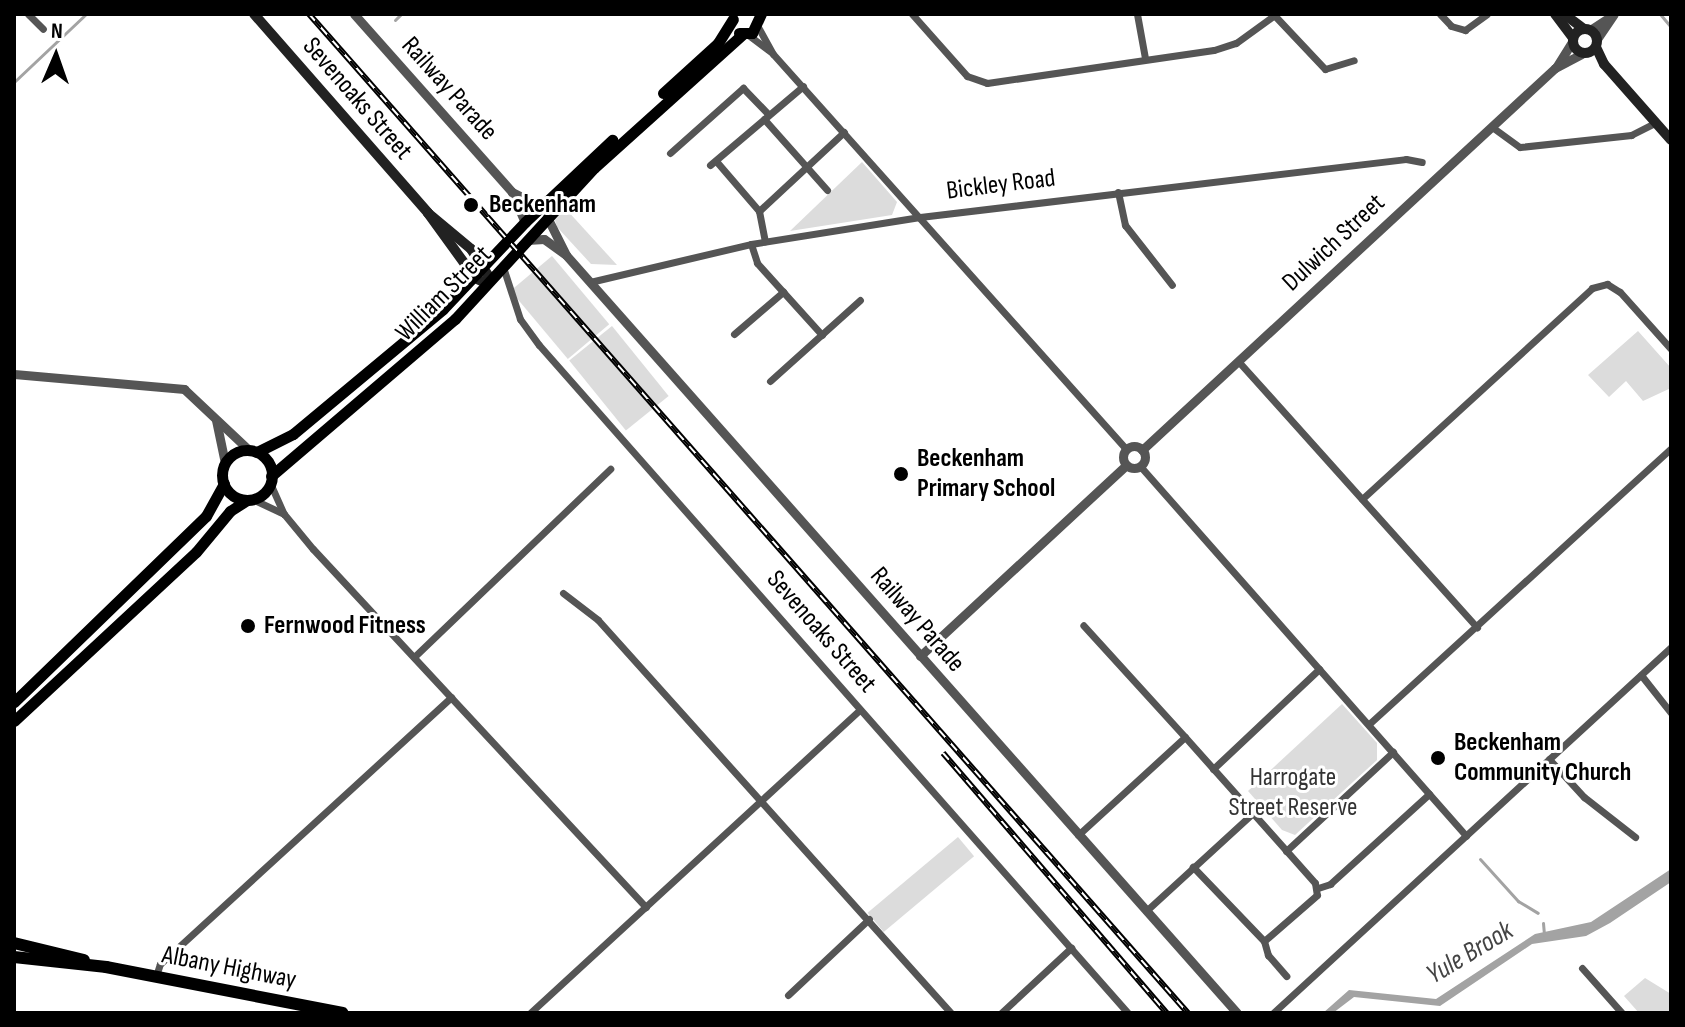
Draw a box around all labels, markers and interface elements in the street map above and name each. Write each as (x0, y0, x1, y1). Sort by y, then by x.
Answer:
north arrow (16, 16, 96, 96)
text: N (51, 18, 63, 45)
street label: Railway Parade (394, 31, 504, 147)
street label: Sevenoaks Street (296, 32, 418, 166)
street label: Bickley Road (945, 163, 1057, 207)
street label: Dulwich Street (1276, 188, 1392, 298)
place label: Beckenham (489, 189, 596, 221)
marker: Beckenham (460, 194, 482, 216)
street label: William Street (390, 240, 498, 348)
place label: Beckenham Primary School (917, 443, 1055, 504)
marker: Beckenham Primary School (892, 465, 910, 483)
street label: Railway Parade (863, 561, 971, 679)
street label: Sevenoaks Street (760, 565, 882, 699)
place label: Fernwood Fitness (264, 610, 426, 642)
marker: Fernwood Fitness (239, 617, 257, 635)
place label: Beckenham Community Church (1454, 727, 1631, 788)
marker: Beckenham Community Church (1429, 749, 1447, 767)
park label: Harrogate Street Reserve (1229, 762, 1357, 824)
water label: Yule Brook (1421, 914, 1519, 992)
street label: Albany Highway (159, 940, 299, 996)

